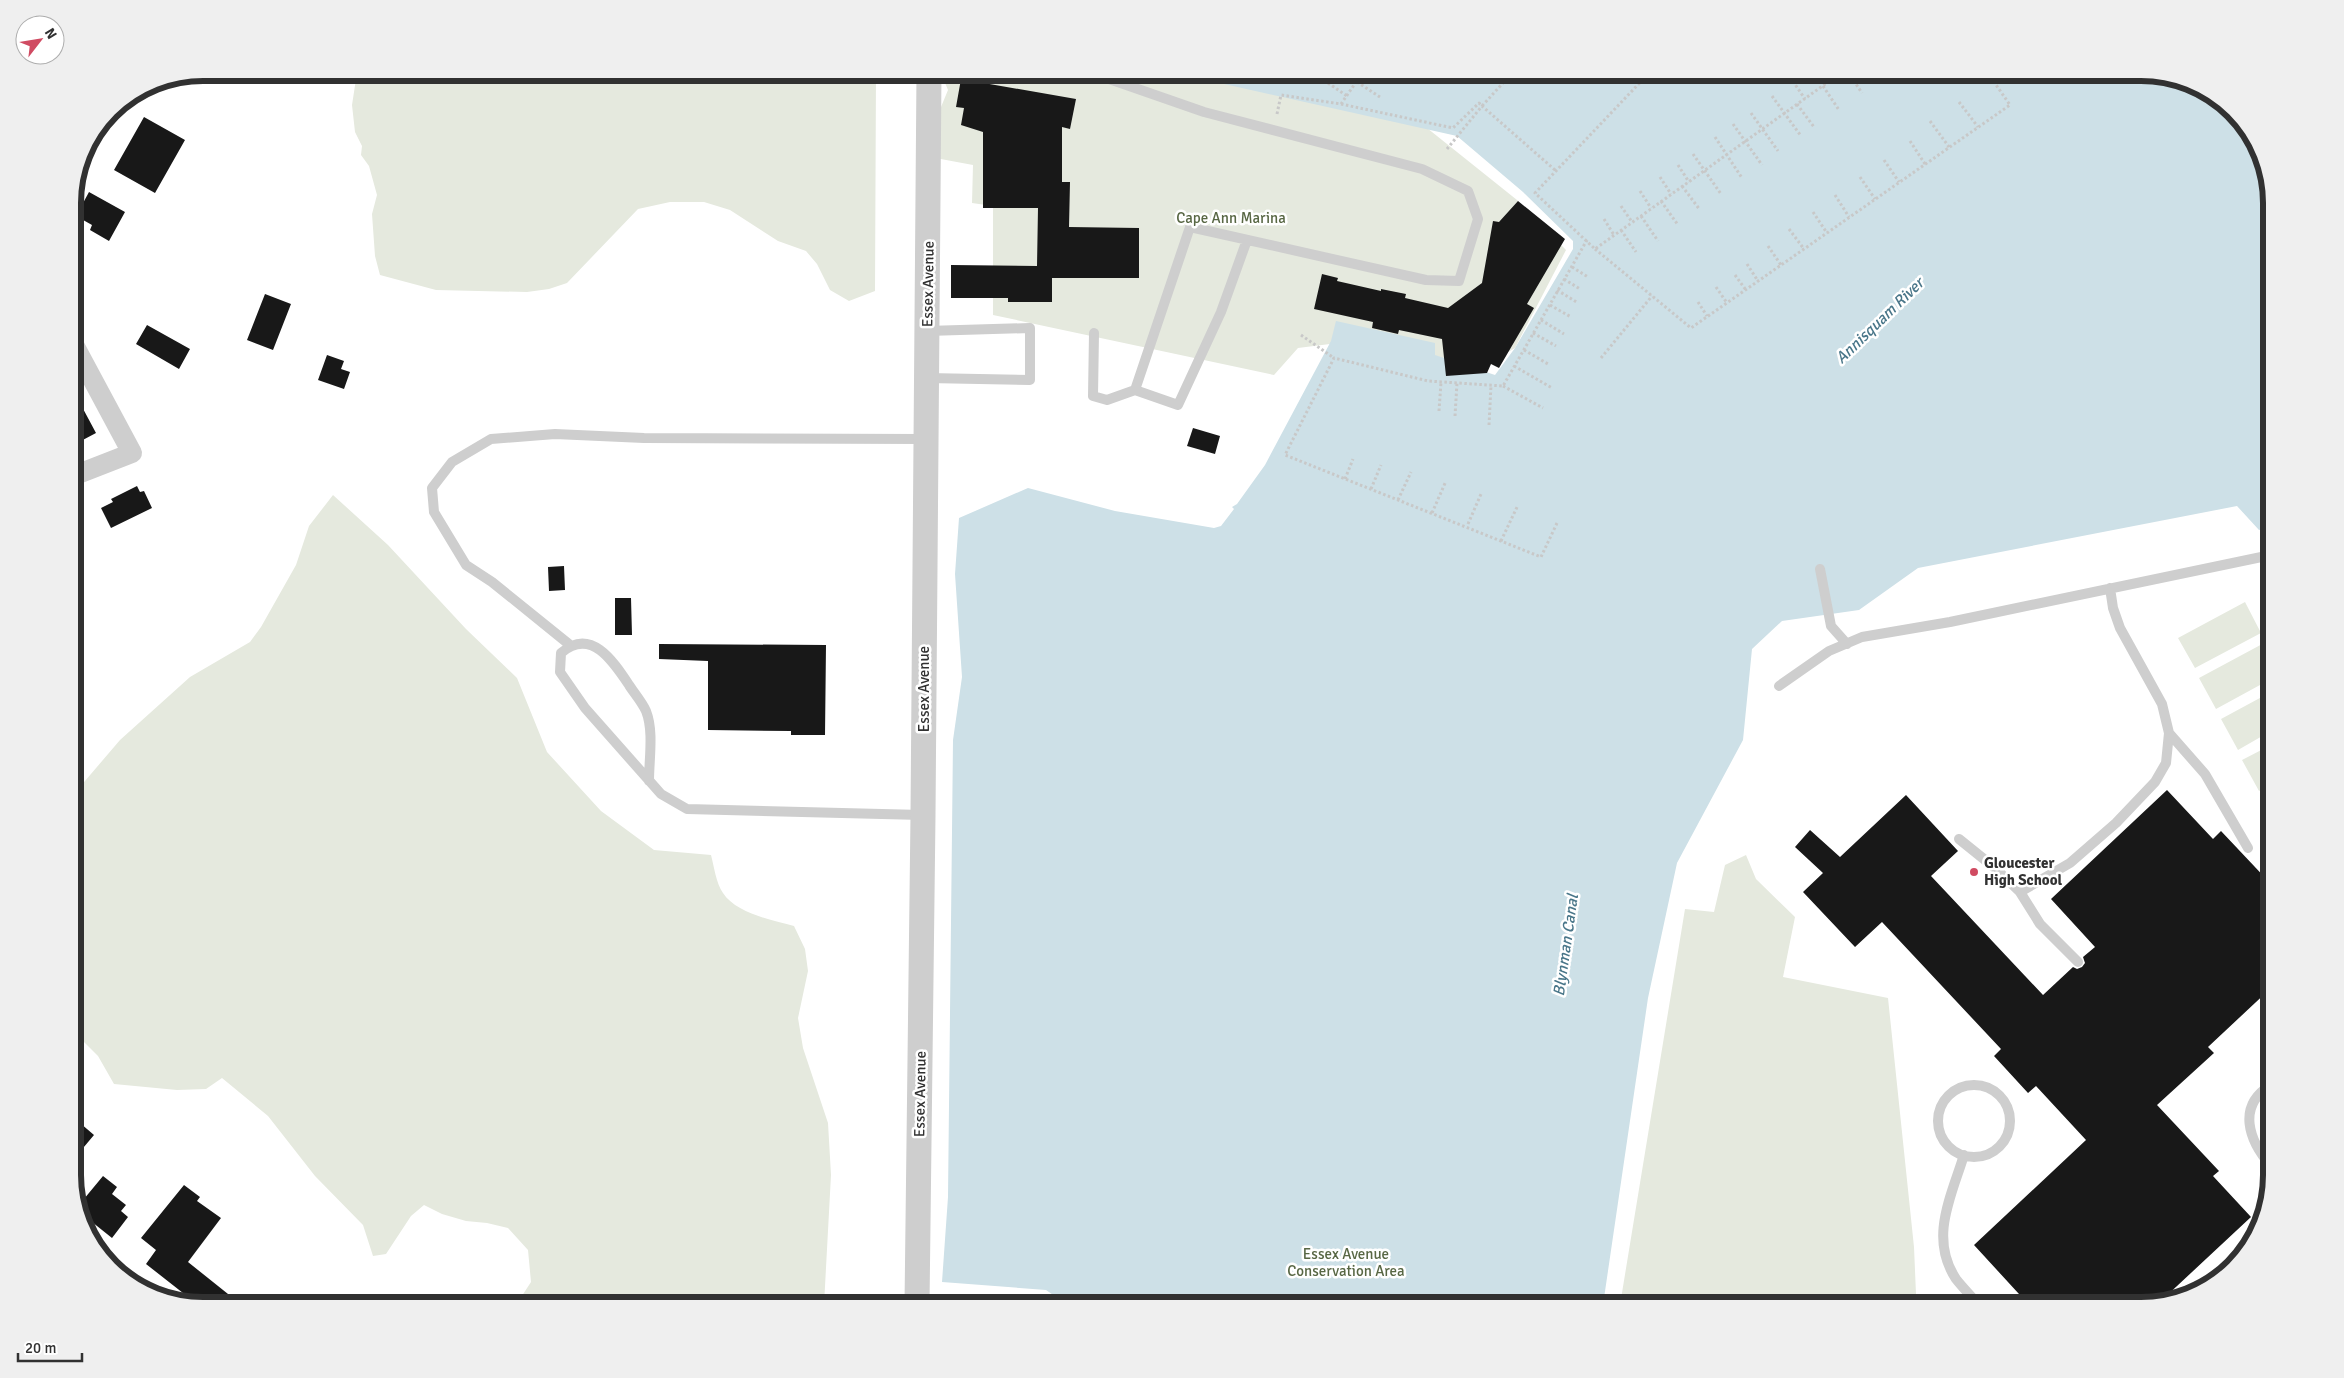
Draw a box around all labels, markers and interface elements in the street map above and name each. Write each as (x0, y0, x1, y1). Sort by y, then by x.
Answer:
north arrow (15, 15, 65, 65)
text: N (41, 25, 61, 42)
park label: Cape Ann Marina (1176, 209, 1286, 227)
street label: Essex Avenue (918, 241, 938, 327)
water label: Annisquam River (1831, 272, 1929, 368)
street label: Essex Avenue (915, 646, 933, 732)
place label: Gloucester High School (1984, 854, 2063, 889)
marker: Gloucester High School (1968, 866, 1980, 878)
water label: Blynman Canal (1549, 892, 1583, 997)
street label: Essex Avenue (910, 1051, 930, 1137)
park label: Essex Avenue Conservation Area (1287, 1245, 1405, 1280)
scale bar (18, 1330, 81, 1362)
text: 20 m (25, 1339, 56, 1357)

